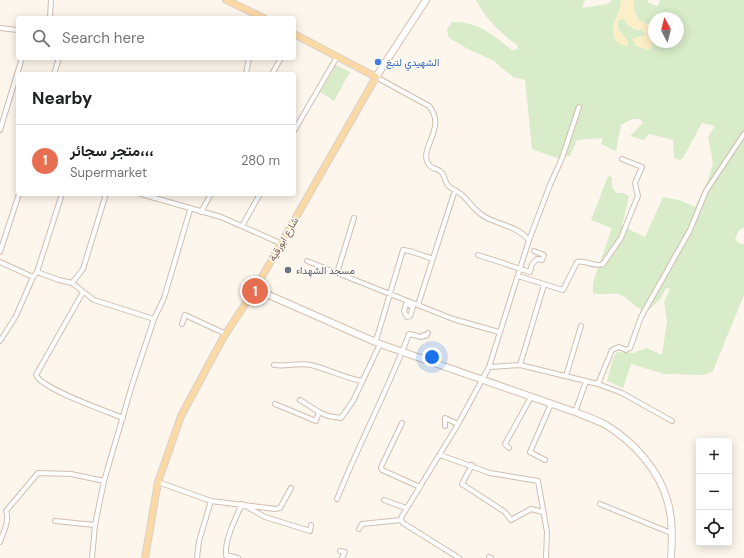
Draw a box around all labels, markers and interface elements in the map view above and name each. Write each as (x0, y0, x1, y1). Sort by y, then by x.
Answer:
north arrow (648, 12, 684, 48)
search box (16, 16, 296, 60)
icon: search (30, 27, 52, 49)
text: Search here (62, 28, 145, 48)
place label: الشهيدي لتبغ (386, 56, 439, 71)
marker: الشهيدي لتبغ (373, 57, 383, 67)
text: Nearby (32, 87, 92, 109)
text: متجر سجائر،،، (70, 141, 154, 161)
text: 1 (43, 152, 47, 169)
text: 280 m (241, 152, 280, 169)
text: Supermarket (70, 164, 147, 181)
street label: شارع ابورقية (266, 215, 301, 264)
place label: مسجد الشهداء (296, 264, 355, 277)
marker: مسجد الشهداء (283, 265, 293, 275)
pin: 1 (242, 276, 268, 306)
your location (422, 347, 442, 367)
map controls (696, 438, 732, 546)
button: + (696, 438, 732, 474)
button: − (696, 474, 732, 510)
button: locate (696, 510, 732, 546)

